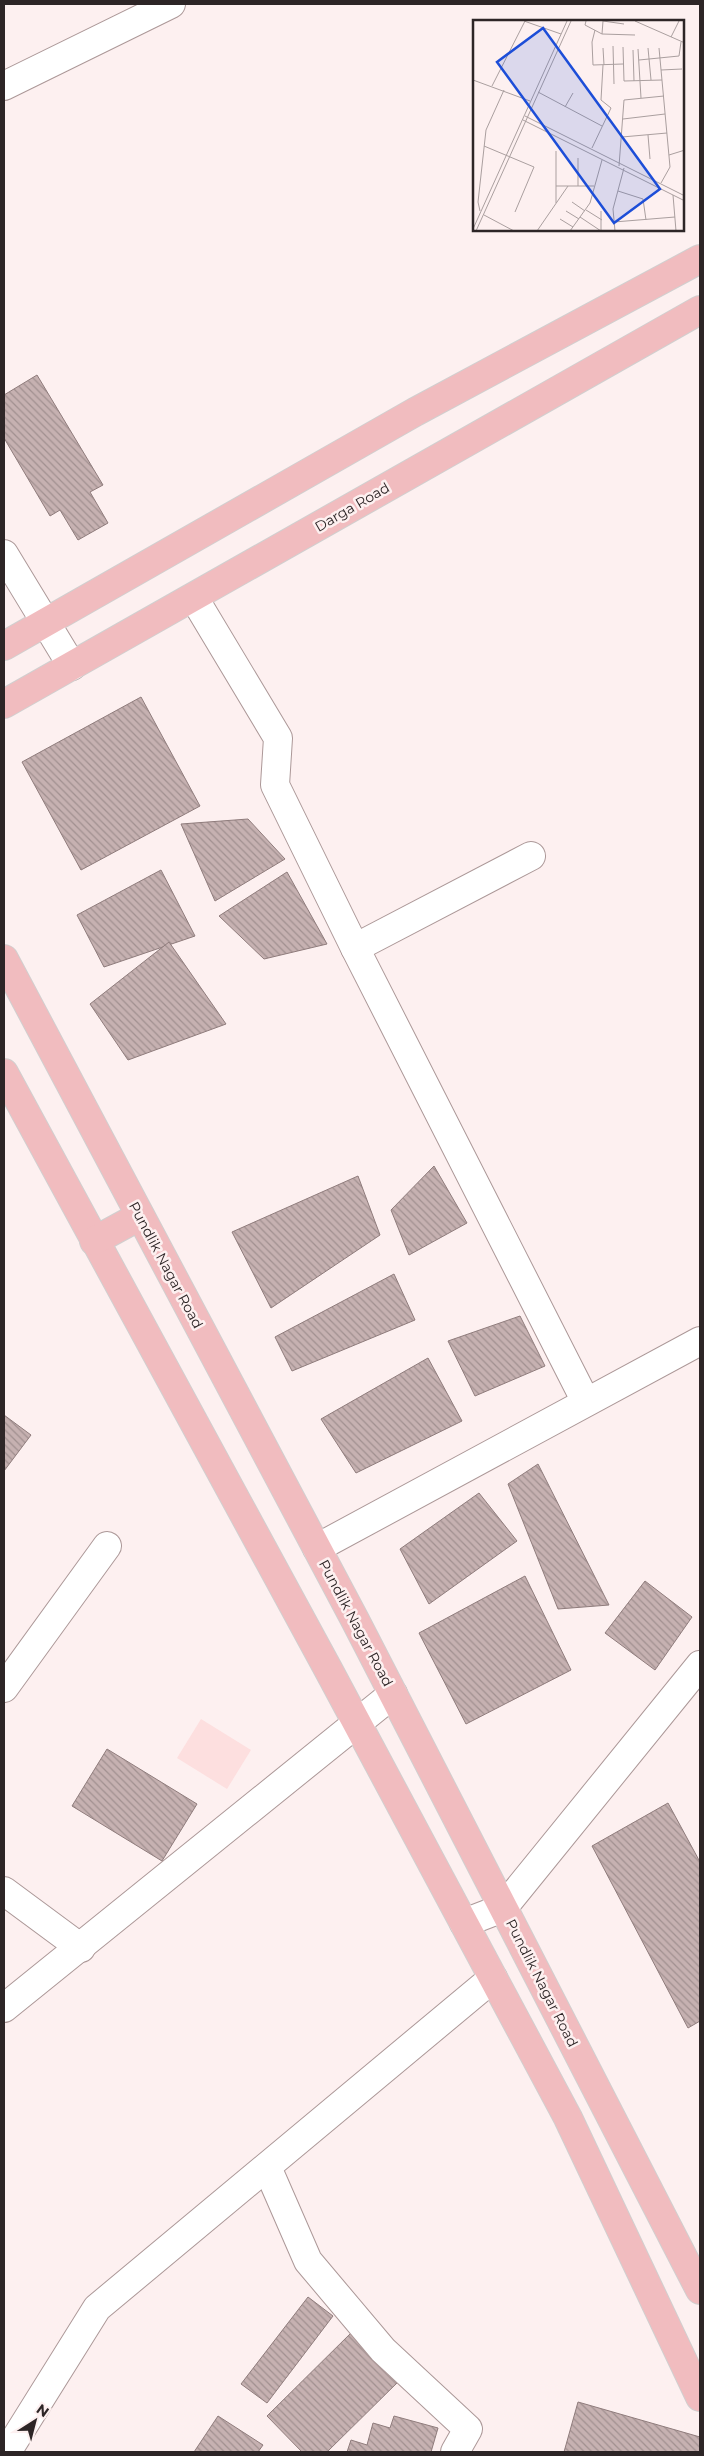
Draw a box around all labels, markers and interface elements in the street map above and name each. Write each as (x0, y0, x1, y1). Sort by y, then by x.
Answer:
inset map (473, 20, 684, 231)
street label: Darga Road (311, 478, 393, 536)
street label: Pundlik Nagar Road (125, 1198, 207, 1332)
street label: Pundlik Nagar Road (315, 1556, 397, 1690)
street label: Pundlik Nagar Road (502, 1916, 582, 2050)
north arrow (10, 2396, 60, 2446)
text: N (33, 2400, 53, 2421)

